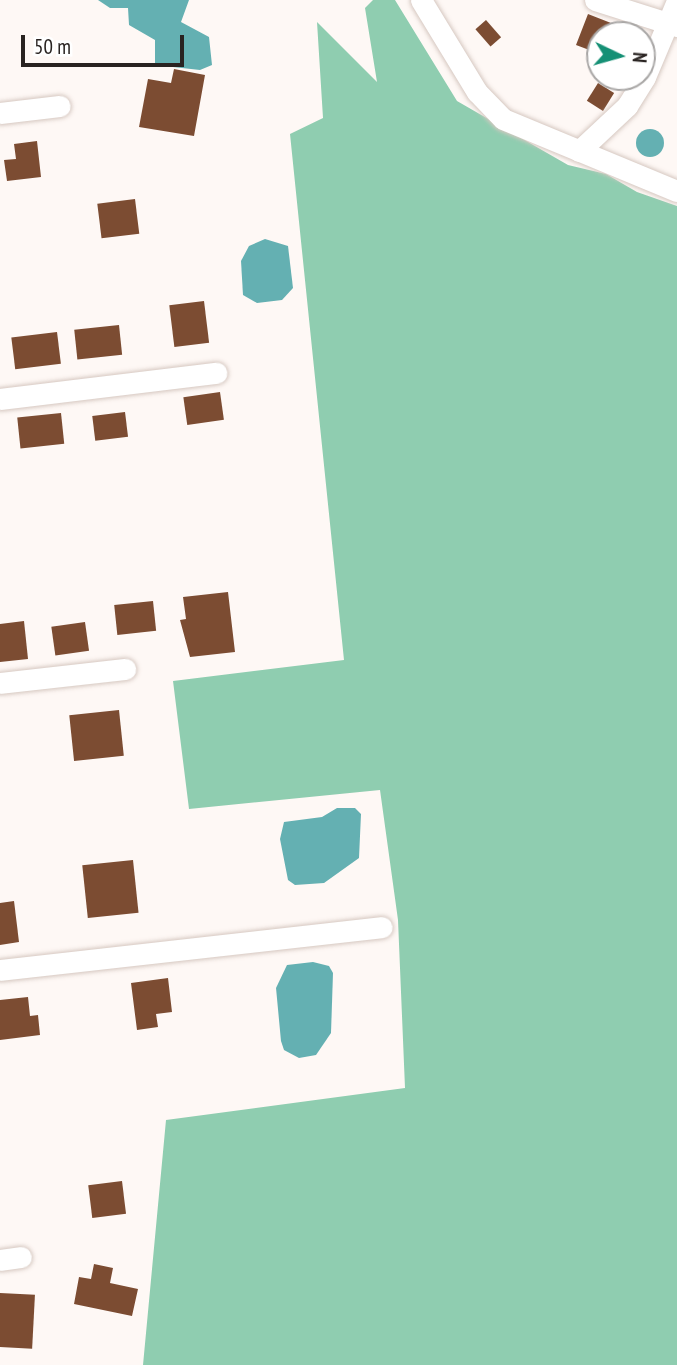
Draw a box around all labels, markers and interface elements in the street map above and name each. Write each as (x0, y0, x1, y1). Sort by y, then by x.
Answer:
scale bar (24, 21, 187, 65)
north arrow (586, 21, 656, 91)
text: 50 m (34, 33, 71, 60)
text: N (628, 51, 652, 64)

